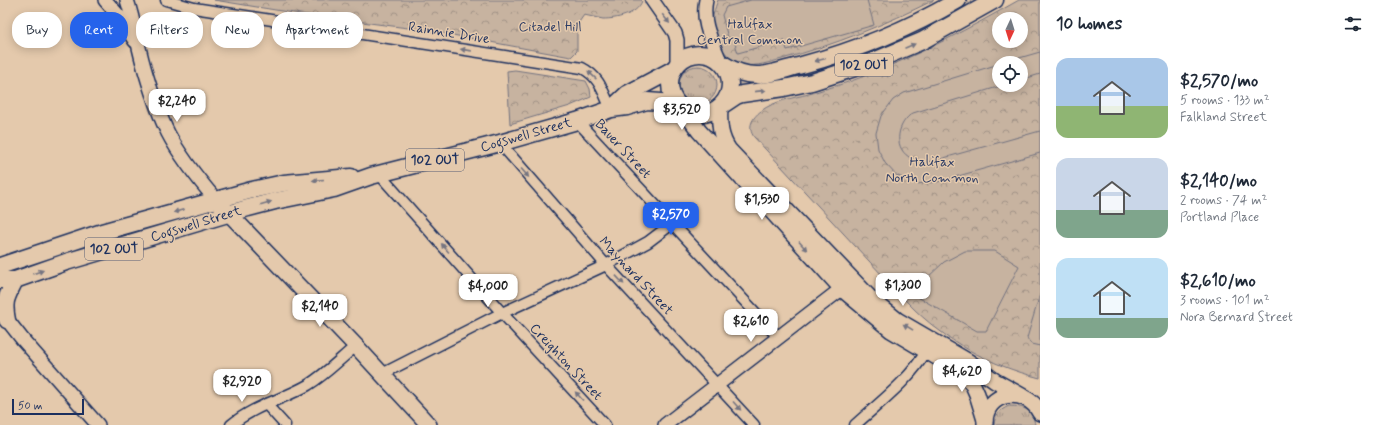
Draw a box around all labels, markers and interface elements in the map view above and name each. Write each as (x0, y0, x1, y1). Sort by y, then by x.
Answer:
chip: Buy (12, 12, 62, 48)
chip: Rent (70, 12, 128, 48)
chip: Filters (136, 12, 203, 48)
chip: New (211, 12, 264, 48)
chip: Apartment (272, 12, 363, 48)
north arrow (992, 12, 1028, 48)
map controls (992, 12, 1028, 92)
text: 10 homes (1056, 13, 1122, 35)
icon: filters (1342, 13, 1364, 35)
one-way arrow (662, 14, 671, 25)
park label: Halifax Central Common (697, 15, 803, 49)
street label: Rainnie Drive (407, 18, 491, 48)
park label: Citadel Hill (518, 18, 582, 36)
one-way arrow (905, 42, 917, 48)
one-way arrow (460, 47, 472, 53)
road number: 102 OUT (835, 54, 893, 76)
button: locate (992, 56, 1028, 92)
one-way arrow (814, 57, 826, 63)
text: $2,570/mo (1180, 70, 1258, 92)
one-way arrow (587, 71, 597, 80)
icon: home (1088, 74, 1136, 122)
one-way arrow (754, 87, 766, 94)
pin: $2,240 (144, 89, 210, 123)
text: 5 rooms · 133 m² (1180, 92, 1270, 109)
text: $2,240 (158, 93, 196, 110)
pin: $3,520 (649, 97, 715, 131)
text: $3,520 (663, 101, 701, 118)
text: Falkland Street (1180, 109, 1267, 126)
street label: Cogswell Street (478, 113, 575, 159)
street label: Bauer Street (591, 115, 655, 183)
road number: 102 OUT (406, 149, 464, 171)
park label: Halifax North Common (885, 153, 979, 187)
one-way arrow (520, 168, 529, 177)
text: $2,140/mo (1180, 170, 1257, 192)
icon: home (1088, 174, 1136, 222)
one-way arrow (312, 176, 324, 183)
pin: $1,530 (729, 187, 795, 221)
text: $1,530 (744, 191, 780, 208)
text: 2 rooms · 74 m² (1180, 192, 1267, 209)
one-way arrow (260, 200, 272, 206)
street label: Cogswell Street (148, 201, 245, 248)
pin: $2,570 (638, 202, 704, 236)
text: $2,570 (652, 206, 690, 223)
one-way arrow (172, 208, 184, 214)
text: Portland Place (1180, 209, 1259, 226)
street label: Maynard Street (595, 233, 677, 319)
road number: 102 OUT (85, 238, 143, 260)
one-way arrow (798, 241, 807, 251)
one-way arrow (440, 243, 449, 253)
one-way arrow (32, 269, 44, 275)
text: $2,610/mo (1180, 270, 1256, 292)
pin: $1,300 (870, 273, 936, 307)
pin: $4,000 (455, 274, 521, 308)
icon: home (1088, 274, 1136, 322)
one-way arrow (616, 275, 625, 285)
text: $1,300 (885, 277, 921, 294)
text: $4,000 (468, 278, 508, 295)
text: 3 rooms · 101 m² (1180, 292, 1269, 309)
pin: $2,140 (287, 294, 353, 328)
text: $2,140 (301, 298, 339, 315)
pin: $2,610 (718, 309, 784, 343)
text: Nora Bernard Street (1180, 309, 1293, 326)
text: $2,610 (733, 313, 769, 330)
street label: Creighton Street (526, 320, 606, 404)
one-way arrow (902, 323, 914, 330)
pin: $4,620 (929, 359, 995, 393)
text: $4,620 (942, 363, 982, 380)
pin: $2,920 (209, 369, 275, 403)
text: $2,920 (222, 373, 262, 390)
one-way arrow (574, 391, 584, 401)
scale bar (12, 397, 84, 416)
text: 50 m (18, 399, 43, 413)
one-way arrow (733, 401, 742, 412)

